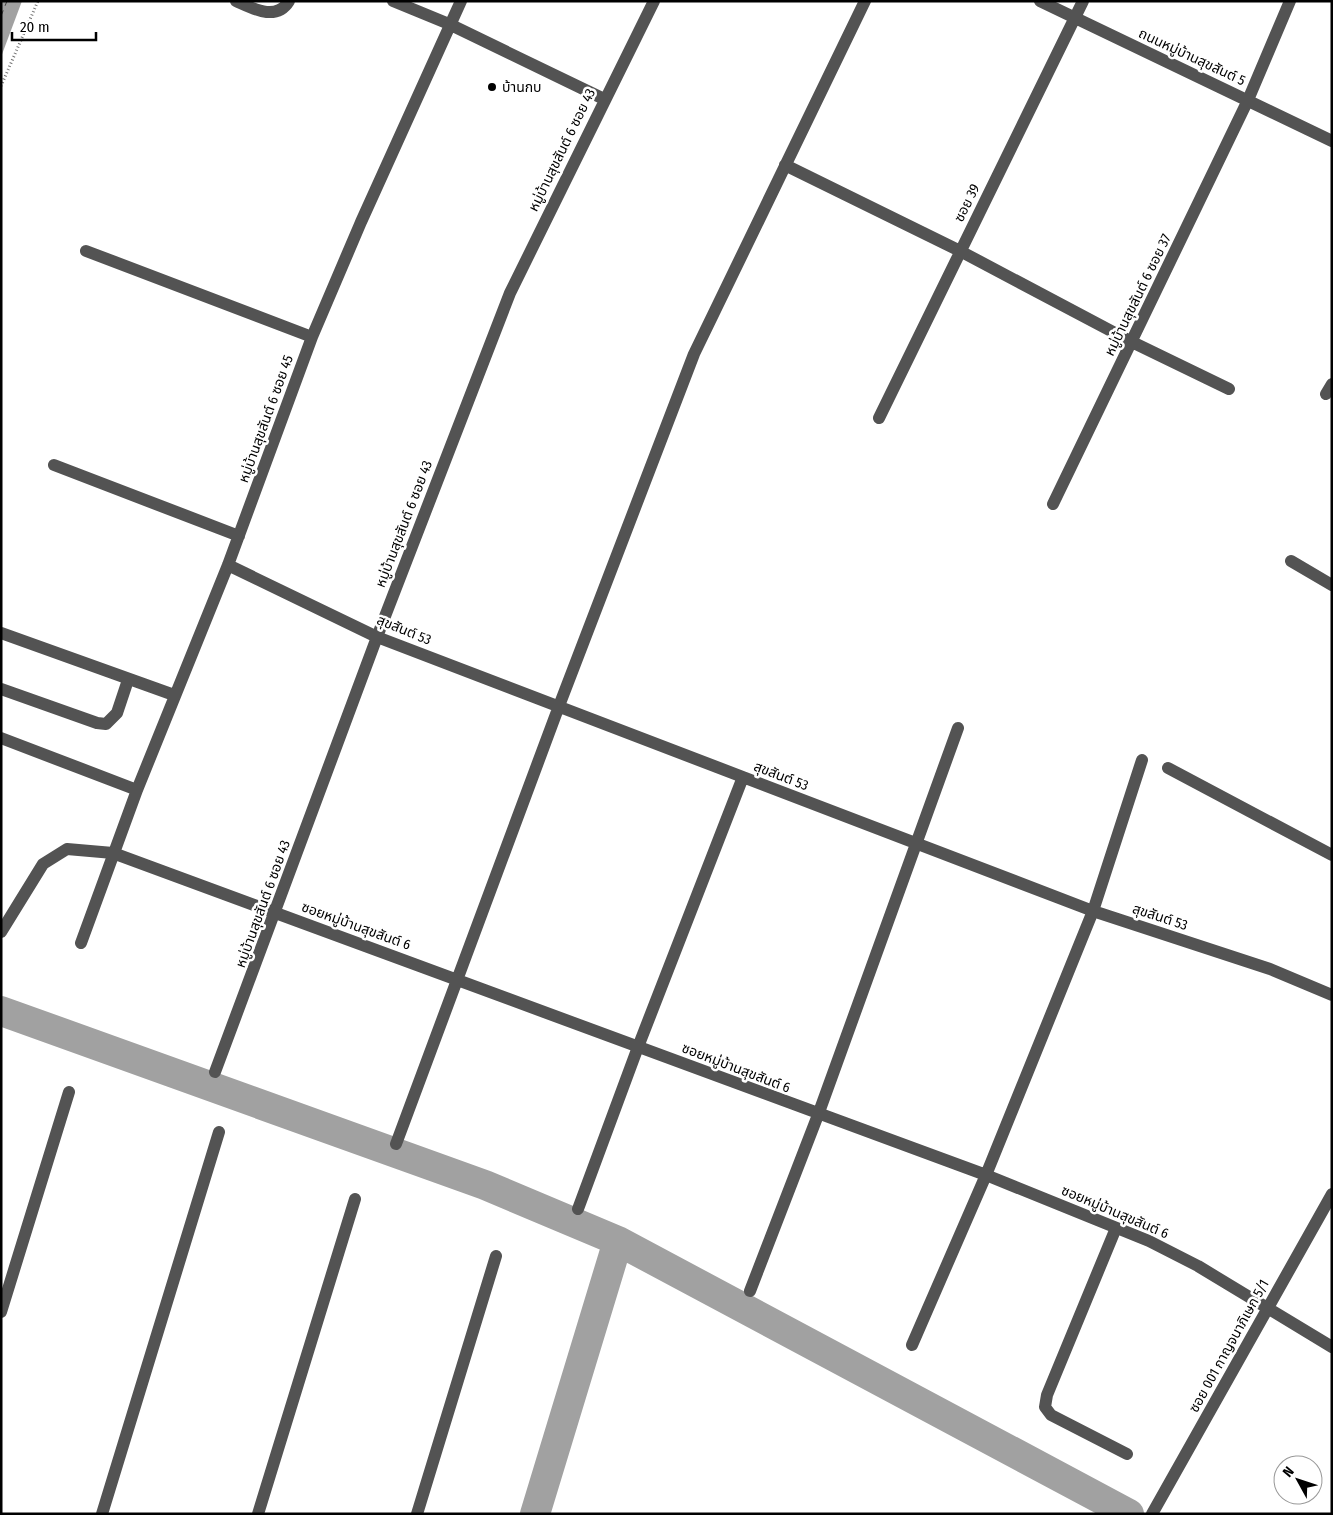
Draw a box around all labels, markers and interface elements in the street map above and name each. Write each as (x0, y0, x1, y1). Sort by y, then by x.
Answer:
scale bar (12, 10, 96, 42)
text: 20 m (20, 18, 50, 36)
street label: ถนนหมู่บ้านสุขสันต์ 5 (1136, 25, 1248, 89)
place label: บ้านกบ (502, 79, 542, 96)
marker: บ้านกบ (486, 81, 498, 93)
street label: หมู่บ้านสุขสันต์ 6 ซอย 43 (525, 86, 599, 214)
street label: ซอย 39 (951, 181, 984, 225)
street label: หมู่บ้านสุขสันต์ 6 ซอย 37 (1101, 231, 1175, 359)
street label: หมู่บ้านสุขสันต์ 6 ซอย 45 (235, 353, 297, 485)
street label: หมู่บ้านสุขสันต์ 6 ซอย 43 (372, 458, 436, 590)
street label: สุขสันต์ 53 (374, 611, 434, 649)
street label: สุขสันต์ 53 (751, 758, 811, 794)
street label: หมู่บ้านสุขสันต์ 6 ซอย 43 (232, 838, 294, 970)
street label: ซอยหมู่บ้านสุขสันต์ 6 (299, 898, 413, 954)
street label: สุขสันต์ 53 (1130, 900, 1190, 934)
street label: ซอยหมู่บ้านสุขสันต์ 6 (679, 1039, 793, 1097)
street label: ซอยหมู่บ้านสุขสันต์ 6 (1059, 1182, 1171, 1242)
street label: ซอย 001 กาญจนาภิเษก 5/1 (1185, 1277, 1273, 1415)
north arrow (1273, 1455, 1323, 1505)
text: N (1279, 1463, 1298, 1481)

